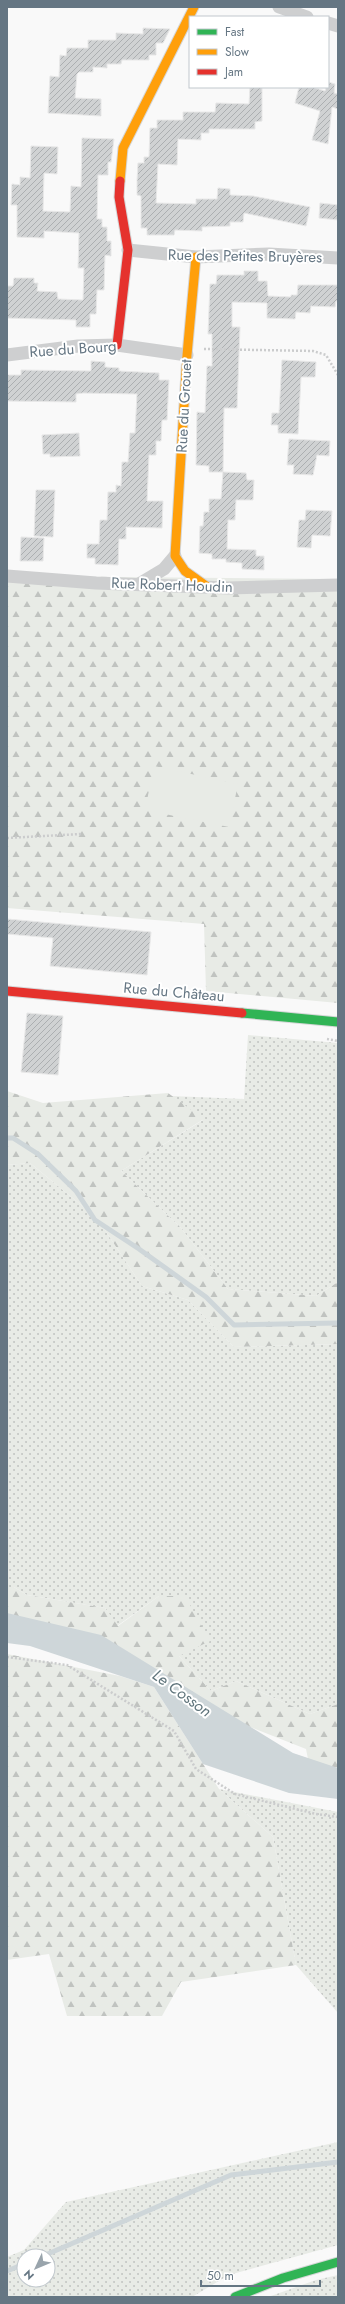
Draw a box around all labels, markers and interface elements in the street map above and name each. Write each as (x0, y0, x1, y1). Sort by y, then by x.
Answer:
legend (189, 16, 329, 88)
text: Fast (225, 23, 244, 41)
text: Slow (225, 43, 250, 61)
text: Jam (223, 63, 243, 81)
street label: Rue des Petites Bruyères (168, 244, 322, 268)
street label: Rue du Bourg (29, 335, 117, 363)
street label: Rue du Grouet (171, 358, 197, 453)
street label: Rue Robert Houdin (111, 572, 233, 598)
street label: Rue du Château (123, 977, 225, 1007)
water label: Le Cosson (148, 1664, 216, 1722)
north arrow (16, 2248, 56, 2288)
scale bar (201, 2262, 320, 2288)
text: N (20, 2266, 38, 2284)
text: 50 m (207, 2267, 234, 2285)

